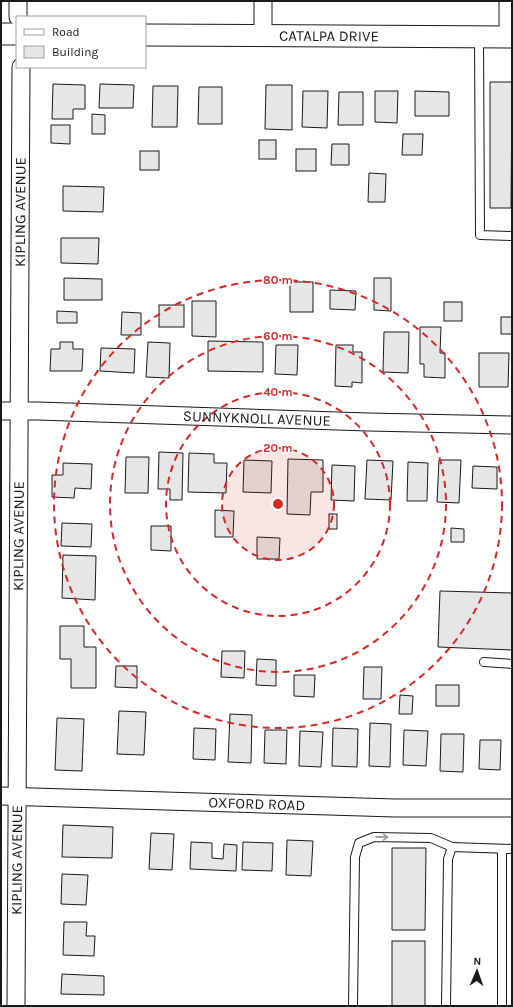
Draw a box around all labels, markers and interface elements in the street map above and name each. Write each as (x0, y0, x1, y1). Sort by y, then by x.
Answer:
legend (16, 16, 146, 68)
text: Road (52, 25, 80, 39)
street label: CATALPA DRIVE (279, 27, 379, 45)
text: Building (52, 45, 99, 59)
street label: KIPLING AVENUE (11, 157, 30, 267)
text: 80 m (263, 273, 293, 287)
text: 60 m (263, 329, 293, 343)
text: 40 m (263, 385, 293, 399)
street label: SUNNYKNOLL AVENUE (183, 407, 331, 430)
text: 20 m (263, 441, 293, 455)
street label: KIPLING AVENUE (9, 481, 28, 591)
centre of rings (271, 497, 285, 511)
street label: OXFORD ROAD (208, 793, 306, 814)
street label: KIPLING AVENUE (7, 805, 26, 915)
one-way arrow (375, 833, 388, 841)
north arrow (457, 951, 497, 991)
text: N (473, 955, 482, 968)

